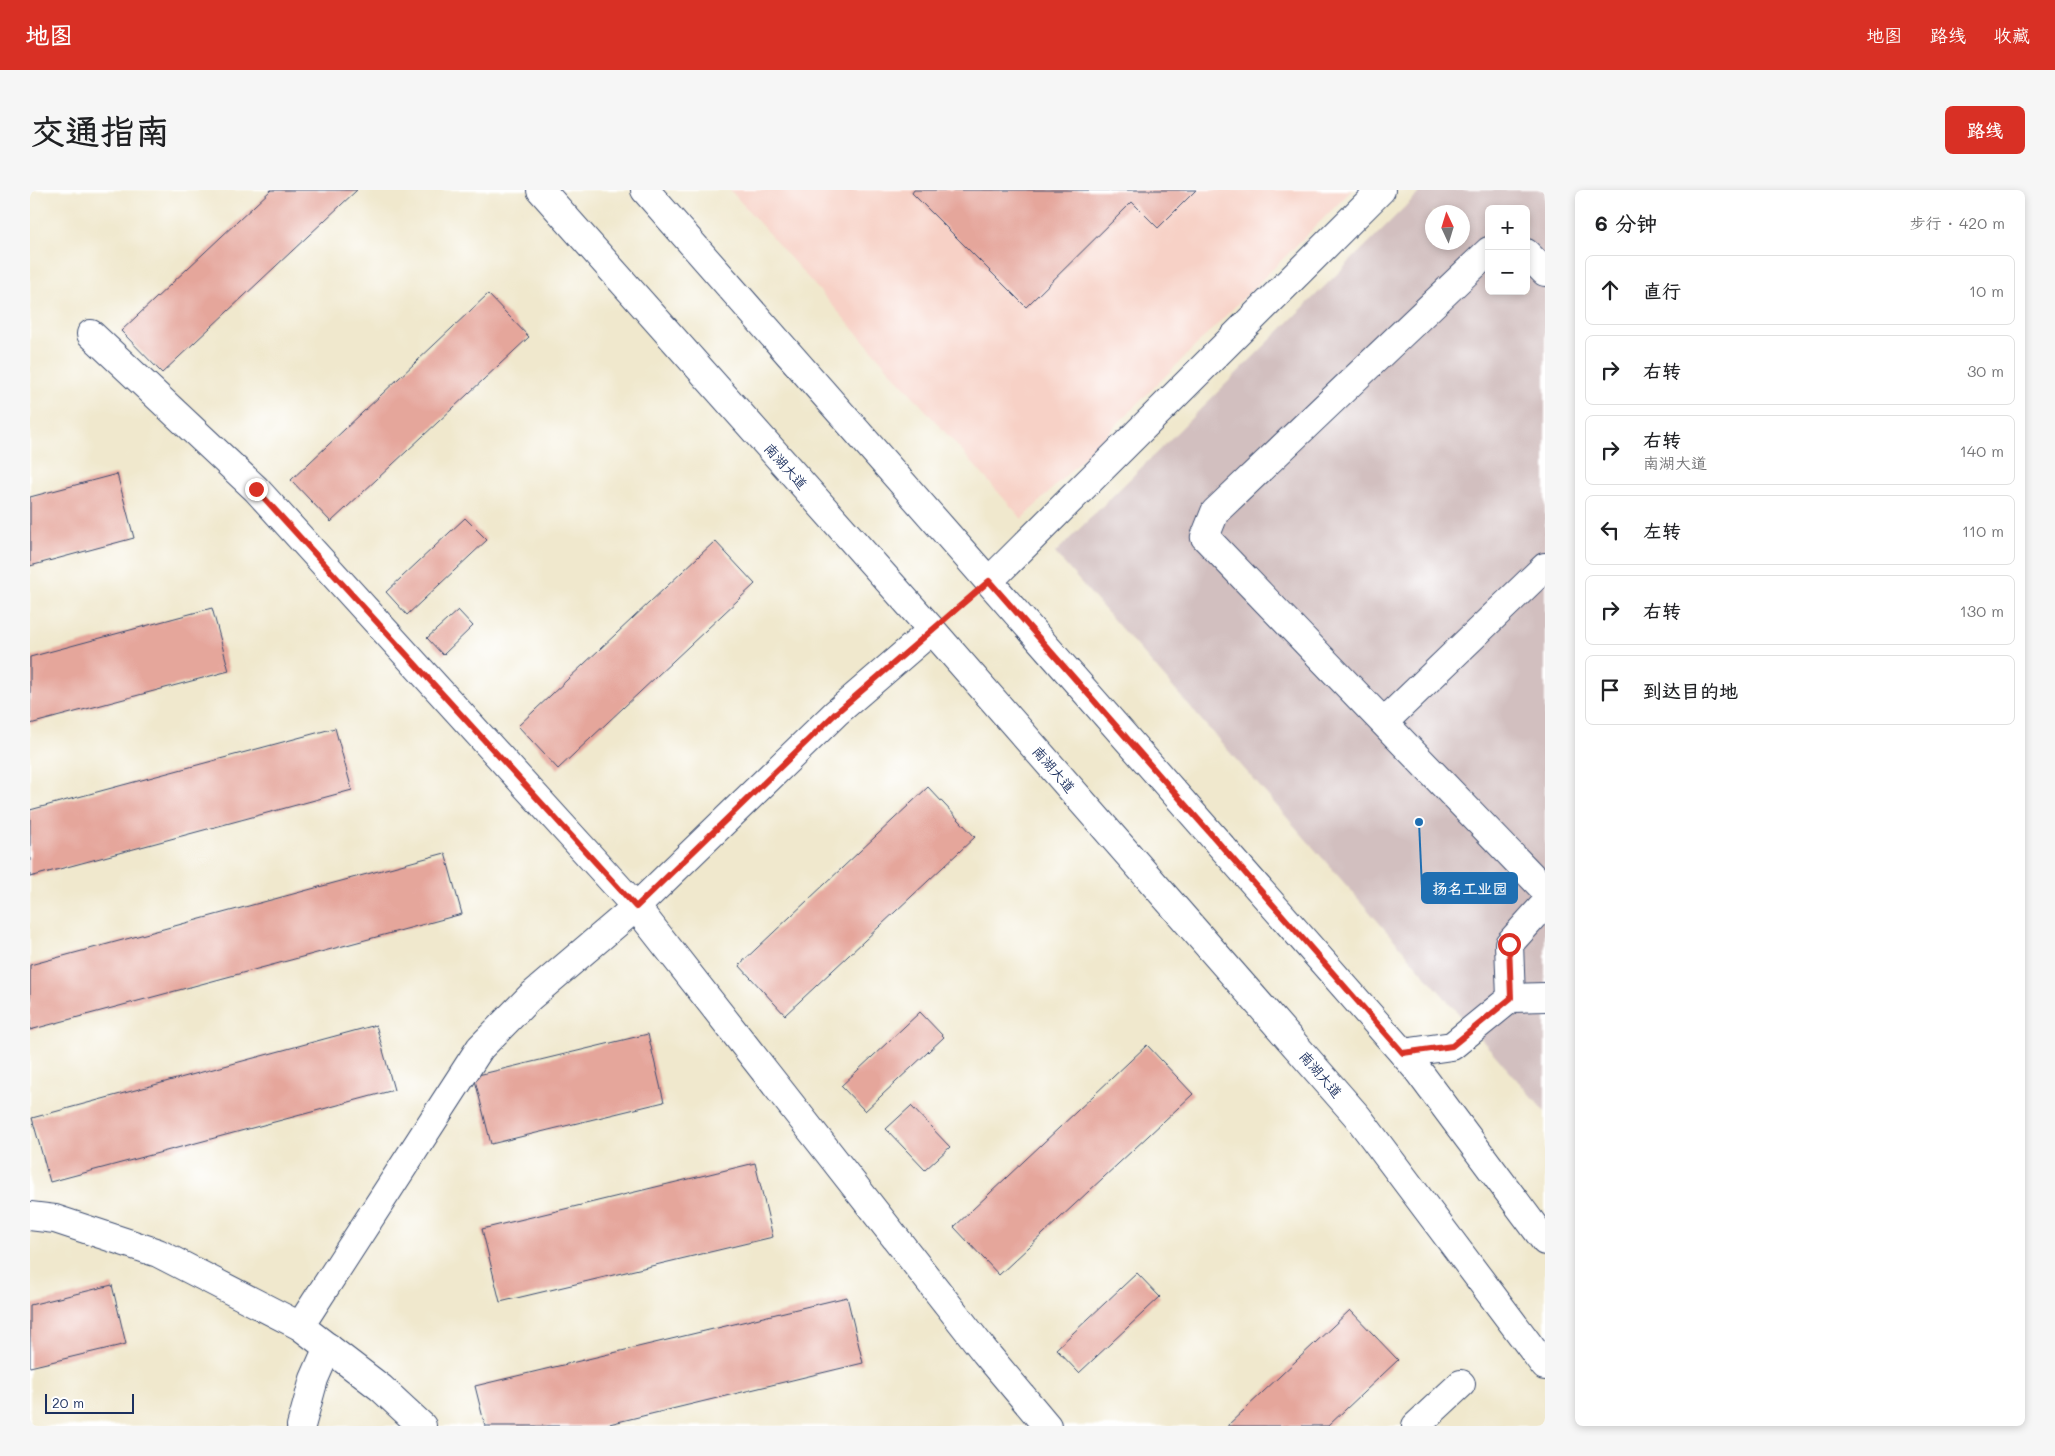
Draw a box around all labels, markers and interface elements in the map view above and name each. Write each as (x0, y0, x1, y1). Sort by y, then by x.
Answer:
text: 地图 (25, 19, 73, 50)
text: 地图 (1866, 23, 1902, 47)
text: 路线 (1930, 23, 1966, 47)
text: 收藏 (1994, 23, 2030, 47)
button: 路线 (1945, 106, 2025, 154)
text: 交通指南 (30, 107, 170, 153)
north arrow (1425, 205, 1470, 250)
map controls (1485, 205, 1530, 295)
button: + (1485, 205, 1530, 250)
text: 6 分钟 (1595, 209, 1657, 236)
text: 步行 · 420 m (1910, 212, 2005, 233)
button: − (1485, 250, 1530, 295)
icon: ahead (1596, 276, 1624, 304)
text: 直行 (1643, 278, 1681, 303)
text: 10 m (1969, 280, 2004, 301)
icon: right (1596, 356, 1624, 384)
text: 右转 (1643, 358, 1681, 383)
text: 30 m (1967, 360, 2004, 381)
text: 右转 (1643, 427, 1681, 452)
icon: right (1596, 436, 1624, 464)
street label: 南湖大道 (760, 439, 812, 493)
text: 140 m (1960, 440, 2004, 461)
text: 南湖大道 (1643, 452, 1707, 473)
route end (245, 478, 268, 501)
icon: left (1596, 516, 1624, 544)
text: 左转 (1643, 518, 1681, 543)
text: 110 m (1962, 520, 2004, 541)
icon: right (1596, 596, 1624, 624)
text: 右转 (1643, 598, 1681, 623)
text: 130 m (1960, 600, 2004, 621)
icon: arrive (1596, 676, 1624, 704)
text: 到达目的地 (1643, 678, 1738, 703)
street label: 南湖大道 (1028, 742, 1080, 796)
callout: 扬名工业园 (1422, 873, 1517, 903)
text: 扬名工业园 (1432, 878, 1508, 898)
route start (1498, 933, 1521, 956)
street label: 南湖大道 (1295, 1047, 1347, 1101)
scale bar (45, 1391, 134, 1414)
text: 20 m (52, 1393, 84, 1412)

